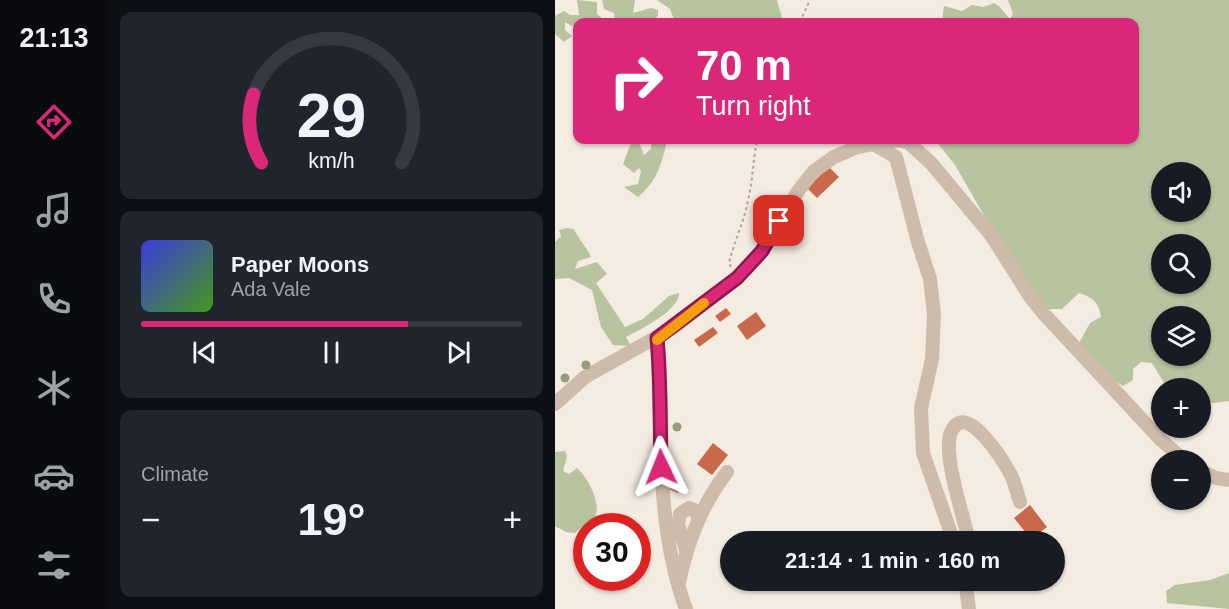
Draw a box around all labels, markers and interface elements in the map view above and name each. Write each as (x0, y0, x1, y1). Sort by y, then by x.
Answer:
text: 21:13 (19, 23, 89, 53)
icon: right (597, 42, 675, 120)
text: 70 m (696, 42, 792, 89)
text: 29 (297, 81, 366, 150)
text: Turn right (696, 91, 811, 121)
icon: directions (33, 101, 75, 143)
text: km/h (308, 149, 355, 173)
map controls (1151, 162, 1211, 510)
button: sound (1151, 162, 1211, 222)
icon: music (33, 189, 75, 231)
pin (753, 195, 804, 246)
icon: arrive (762, 204, 795, 237)
button: search (1151, 234, 1211, 294)
text: Paper Moons (231, 252, 369, 277)
icon: phone (33, 278, 75, 320)
text: Ada Vale (231, 278, 311, 300)
button: layers (1151, 306, 1211, 366)
icon: previous (188, 336, 221, 369)
icon: pause (315, 336, 348, 369)
icon: next (442, 336, 475, 369)
icon: climate (33, 367, 75, 409)
button: + (1151, 378, 1211, 438)
position arrow (629, 435, 693, 499)
button: − (1151, 450, 1211, 510)
icon: car (33, 455, 75, 497)
text: Climate (141, 463, 209, 485)
text: 19° (297, 494, 366, 545)
text: − (141, 501, 160, 538)
text: + (503, 501, 522, 538)
speed limit sign: 30 (573, 513, 651, 591)
icon: filters (33, 544, 75, 586)
text: 21:14 · 1 min · 160 m (785, 548, 1000, 573)

